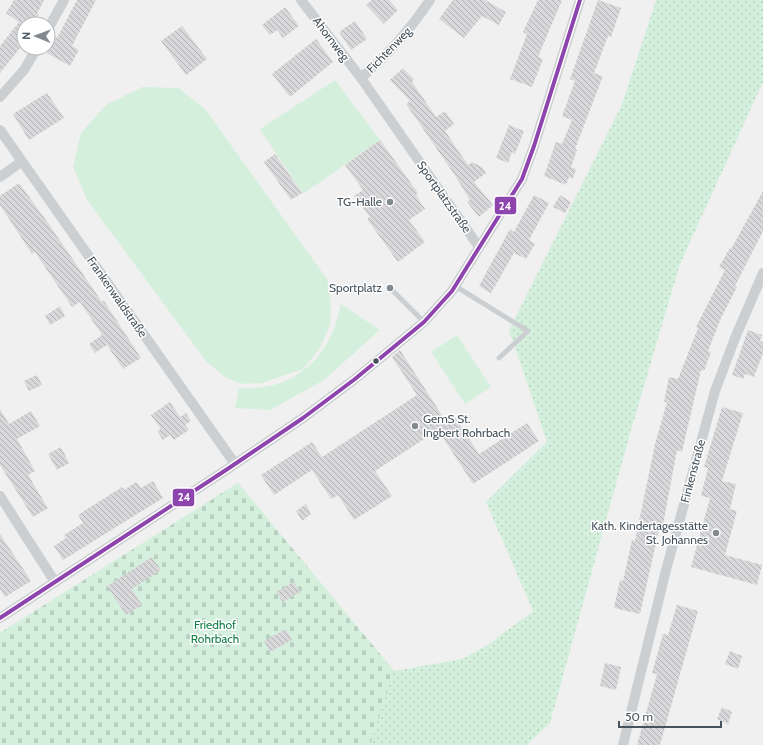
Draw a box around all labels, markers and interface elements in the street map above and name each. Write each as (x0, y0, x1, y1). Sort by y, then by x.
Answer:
street label: Ahornweg (310, 14, 354, 65)
north arrow (16, 16, 56, 56)
street label: Fichtenweg (363, 23, 415, 76)
text: N (19, 32, 33, 40)
street label: Sportplatzstraße (414, 158, 475, 236)
place label: TG-Halle (337, 194, 382, 209)
line badge: 24 (494, 196, 517, 215)
marker: TG-Halle (385, 197, 395, 207)
text: 24 (499, 199, 511, 213)
street label: Frankenwaldstraße (84, 253, 151, 340)
place label: Sportplatz (329, 280, 382, 295)
marker: Sportplatz (385, 283, 395, 293)
unlabelled marker (371, 356, 381, 366)
place label: GemS St. Ingbert Rohrbach (423, 411, 510, 440)
marker: GemS St. Ingbert Rohrbach (410, 421, 420, 431)
street label: Finkenstraße (677, 438, 708, 504)
line badge: 24 (172, 488, 195, 507)
text: 24 (178, 490, 190, 504)
place label: Kath. Kindertagesstätte St. Johannes (591, 518, 708, 547)
marker: Kath. Kindertagesstätte St. Johannes (711, 528, 721, 538)
park label: Friedhof Rohrbach (191, 617, 239, 646)
scale bar (619, 703, 721, 729)
text: 50 m (625, 709, 653, 724)

